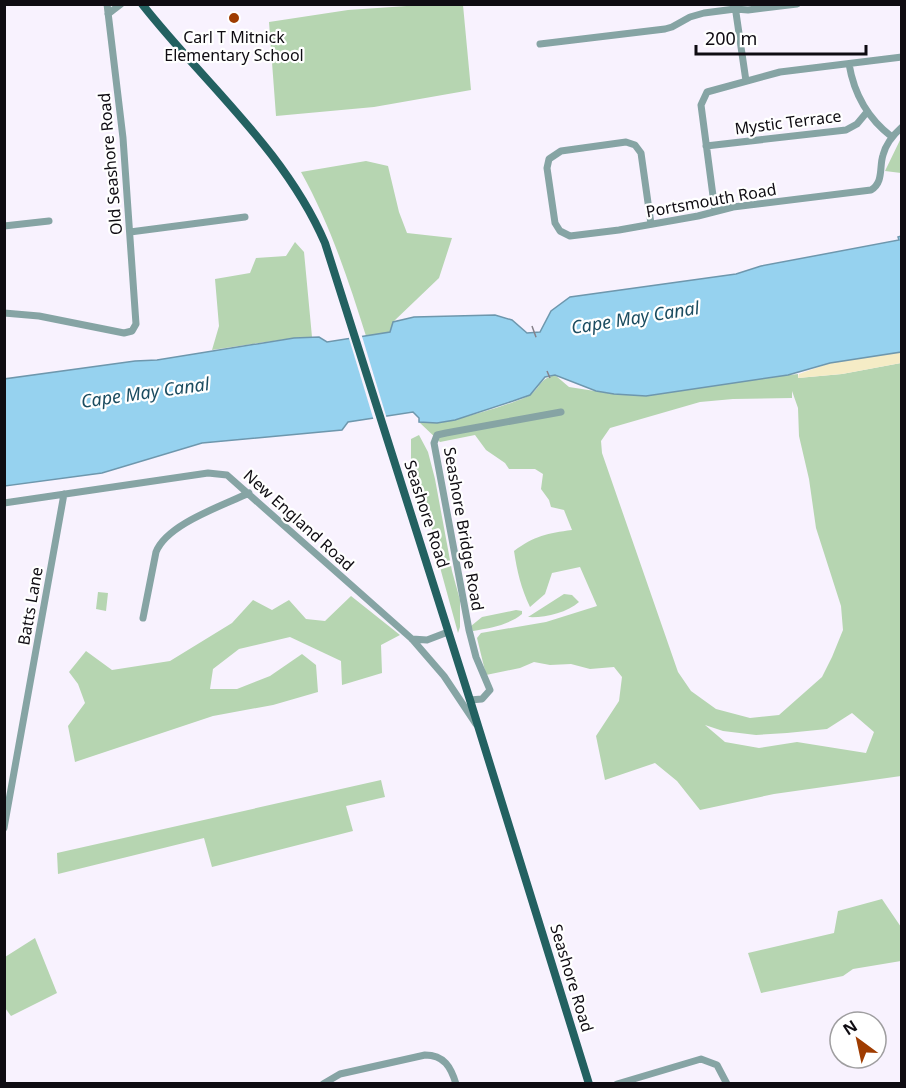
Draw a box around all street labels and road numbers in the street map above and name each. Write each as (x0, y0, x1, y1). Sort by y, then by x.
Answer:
street label: Old Seashore Road (93, 92, 127, 236)
street label: Mystic Terrace (733, 105, 843, 139)
street label: Portsmouth Road (644, 178, 778, 222)
street label: Seashore Bridge Road (439, 445, 489, 613)
street label: Seashore Road (399, 457, 455, 571)
street label: New England Road (239, 464, 359, 576)
street label: Batts Lane (12, 565, 48, 647)
street label: Seashore Road (545, 921, 599, 1035)

